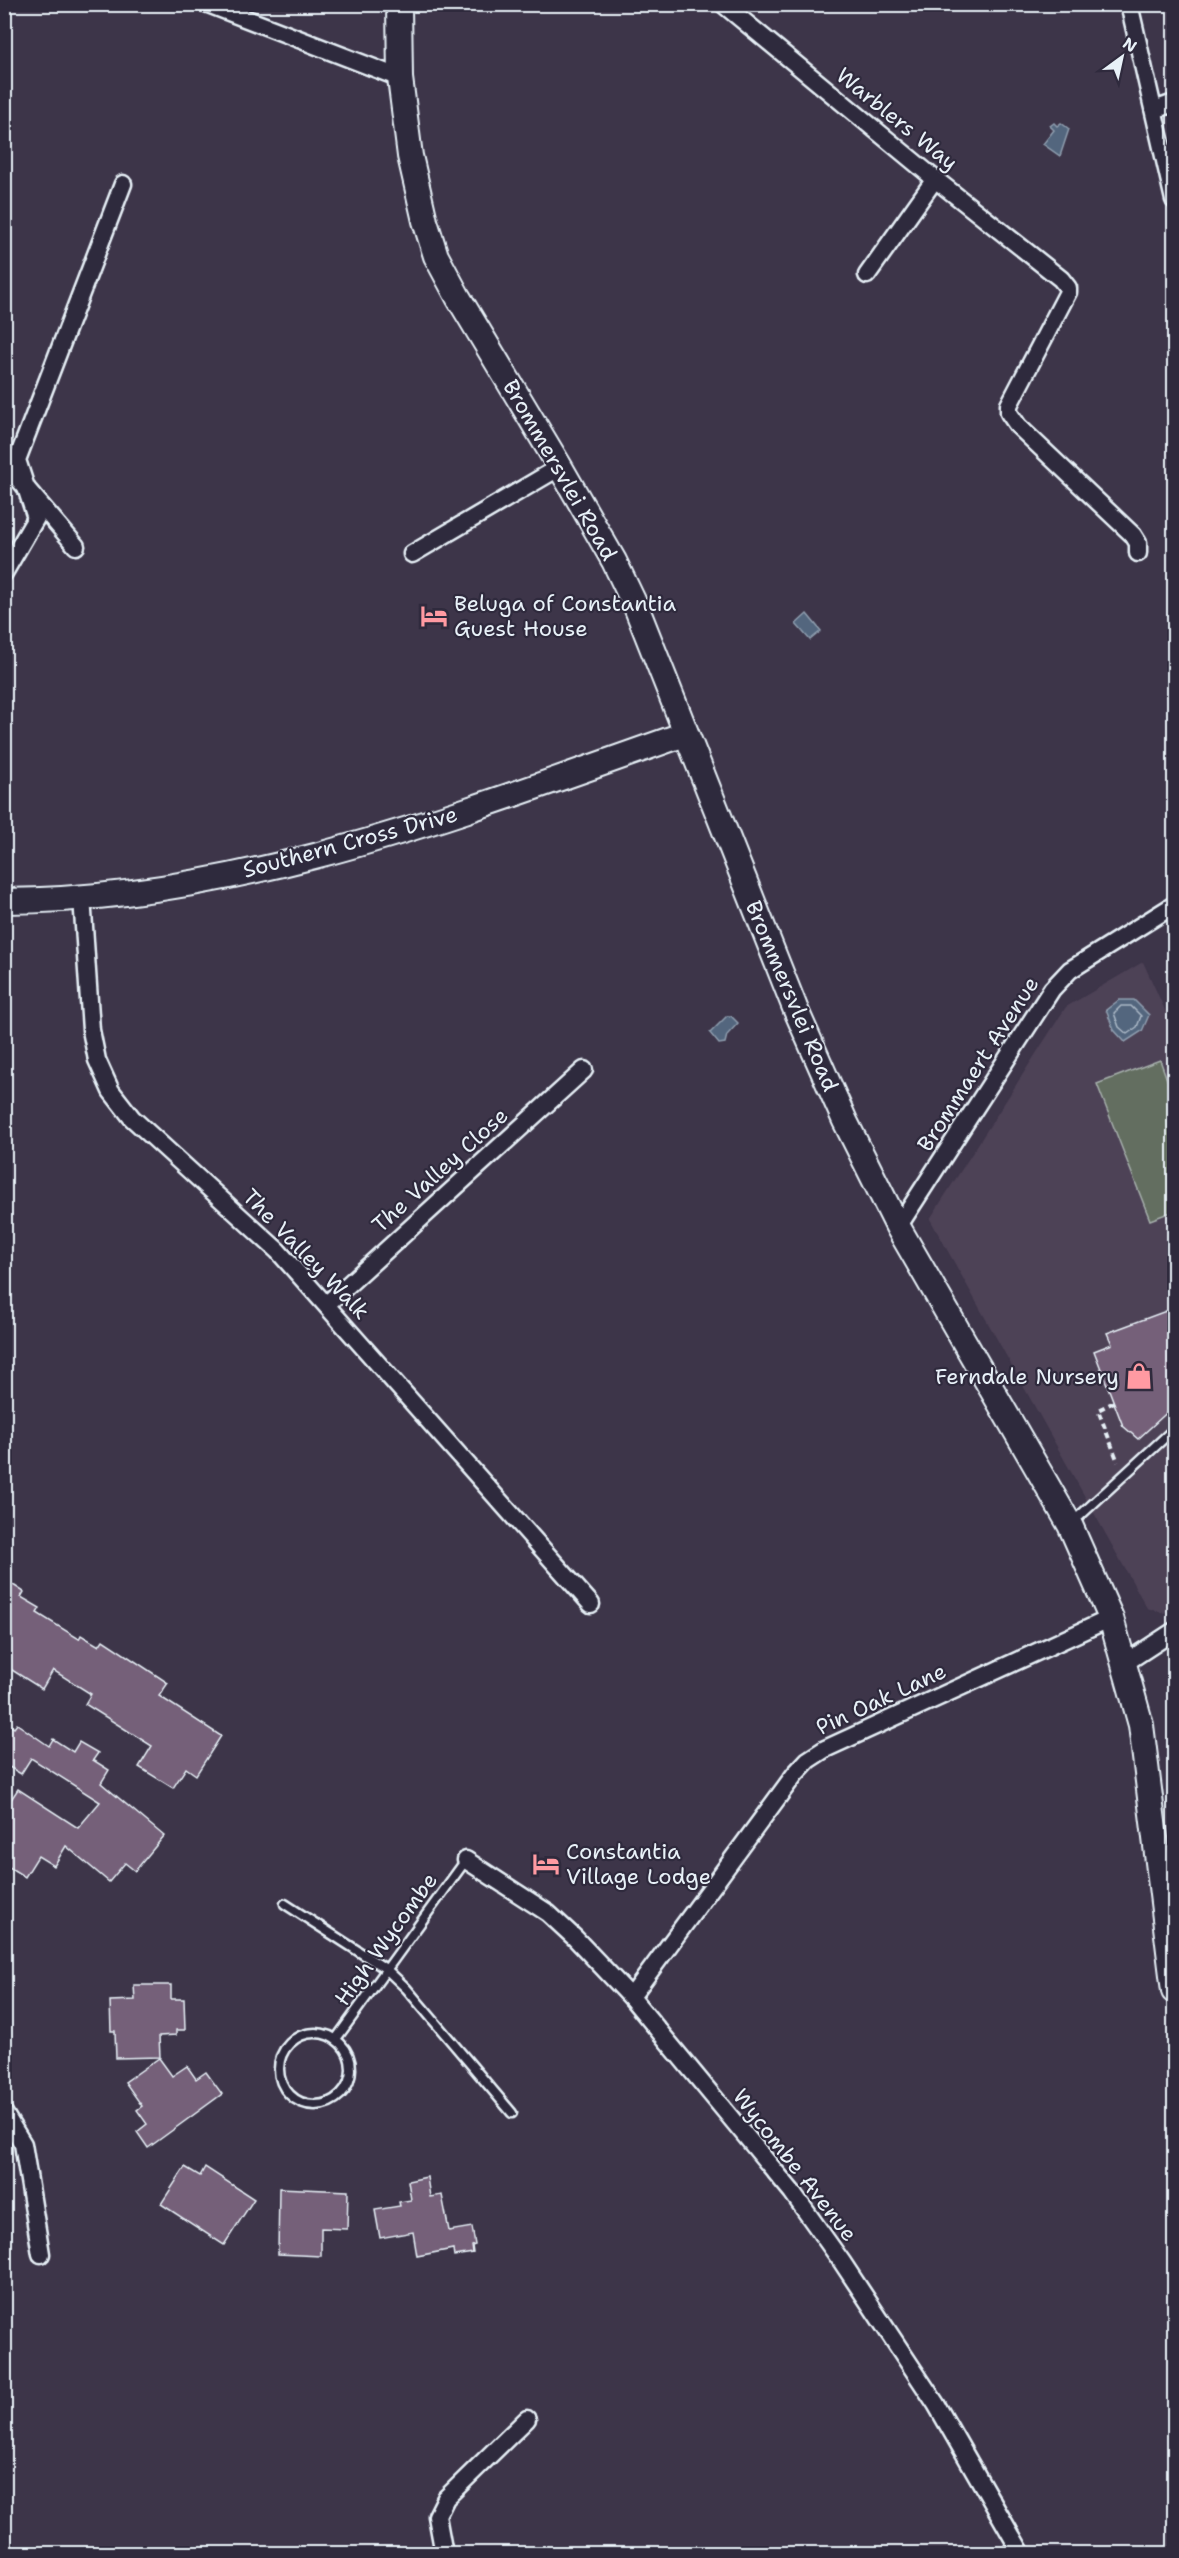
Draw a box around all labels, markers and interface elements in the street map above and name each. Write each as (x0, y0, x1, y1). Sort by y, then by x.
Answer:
north arrow (1092, 27, 1152, 87)
text: N (1119, 33, 1141, 57)
street label: Warblers Way (830, 61, 964, 177)
street label: Brommersvlei Road (496, 374, 624, 566)
place label: Beluga of Constantia Guest House (454, 589, 676, 643)
hotel icon: Beluga of Constantia Guest House (419, 601, 449, 631)
street label: Southern Cross Drive (240, 799, 460, 885)
street label: Brommersvlei Road (739, 896, 845, 1096)
street label: Brommaert Avenue (910, 971, 1046, 1157)
street label: The Valley Close (366, 1101, 514, 1239)
street label: The Valley Walk (236, 1182, 376, 1326)
shop icon: Ferndale Nursery (1124, 1361, 1154, 1391)
place label: Ferndale Nursery (935, 1362, 1119, 1391)
street label: Pin Oak Lane (811, 1656, 951, 1742)
place label: Constantia Village Lodge (566, 1837, 711, 1891)
hotel icon: Constantia Village Lodge (531, 1849, 561, 1879)
street label: High Wycombe (328, 1867, 444, 2011)
street label: Wycombe Avenue (726, 2083, 864, 2247)

